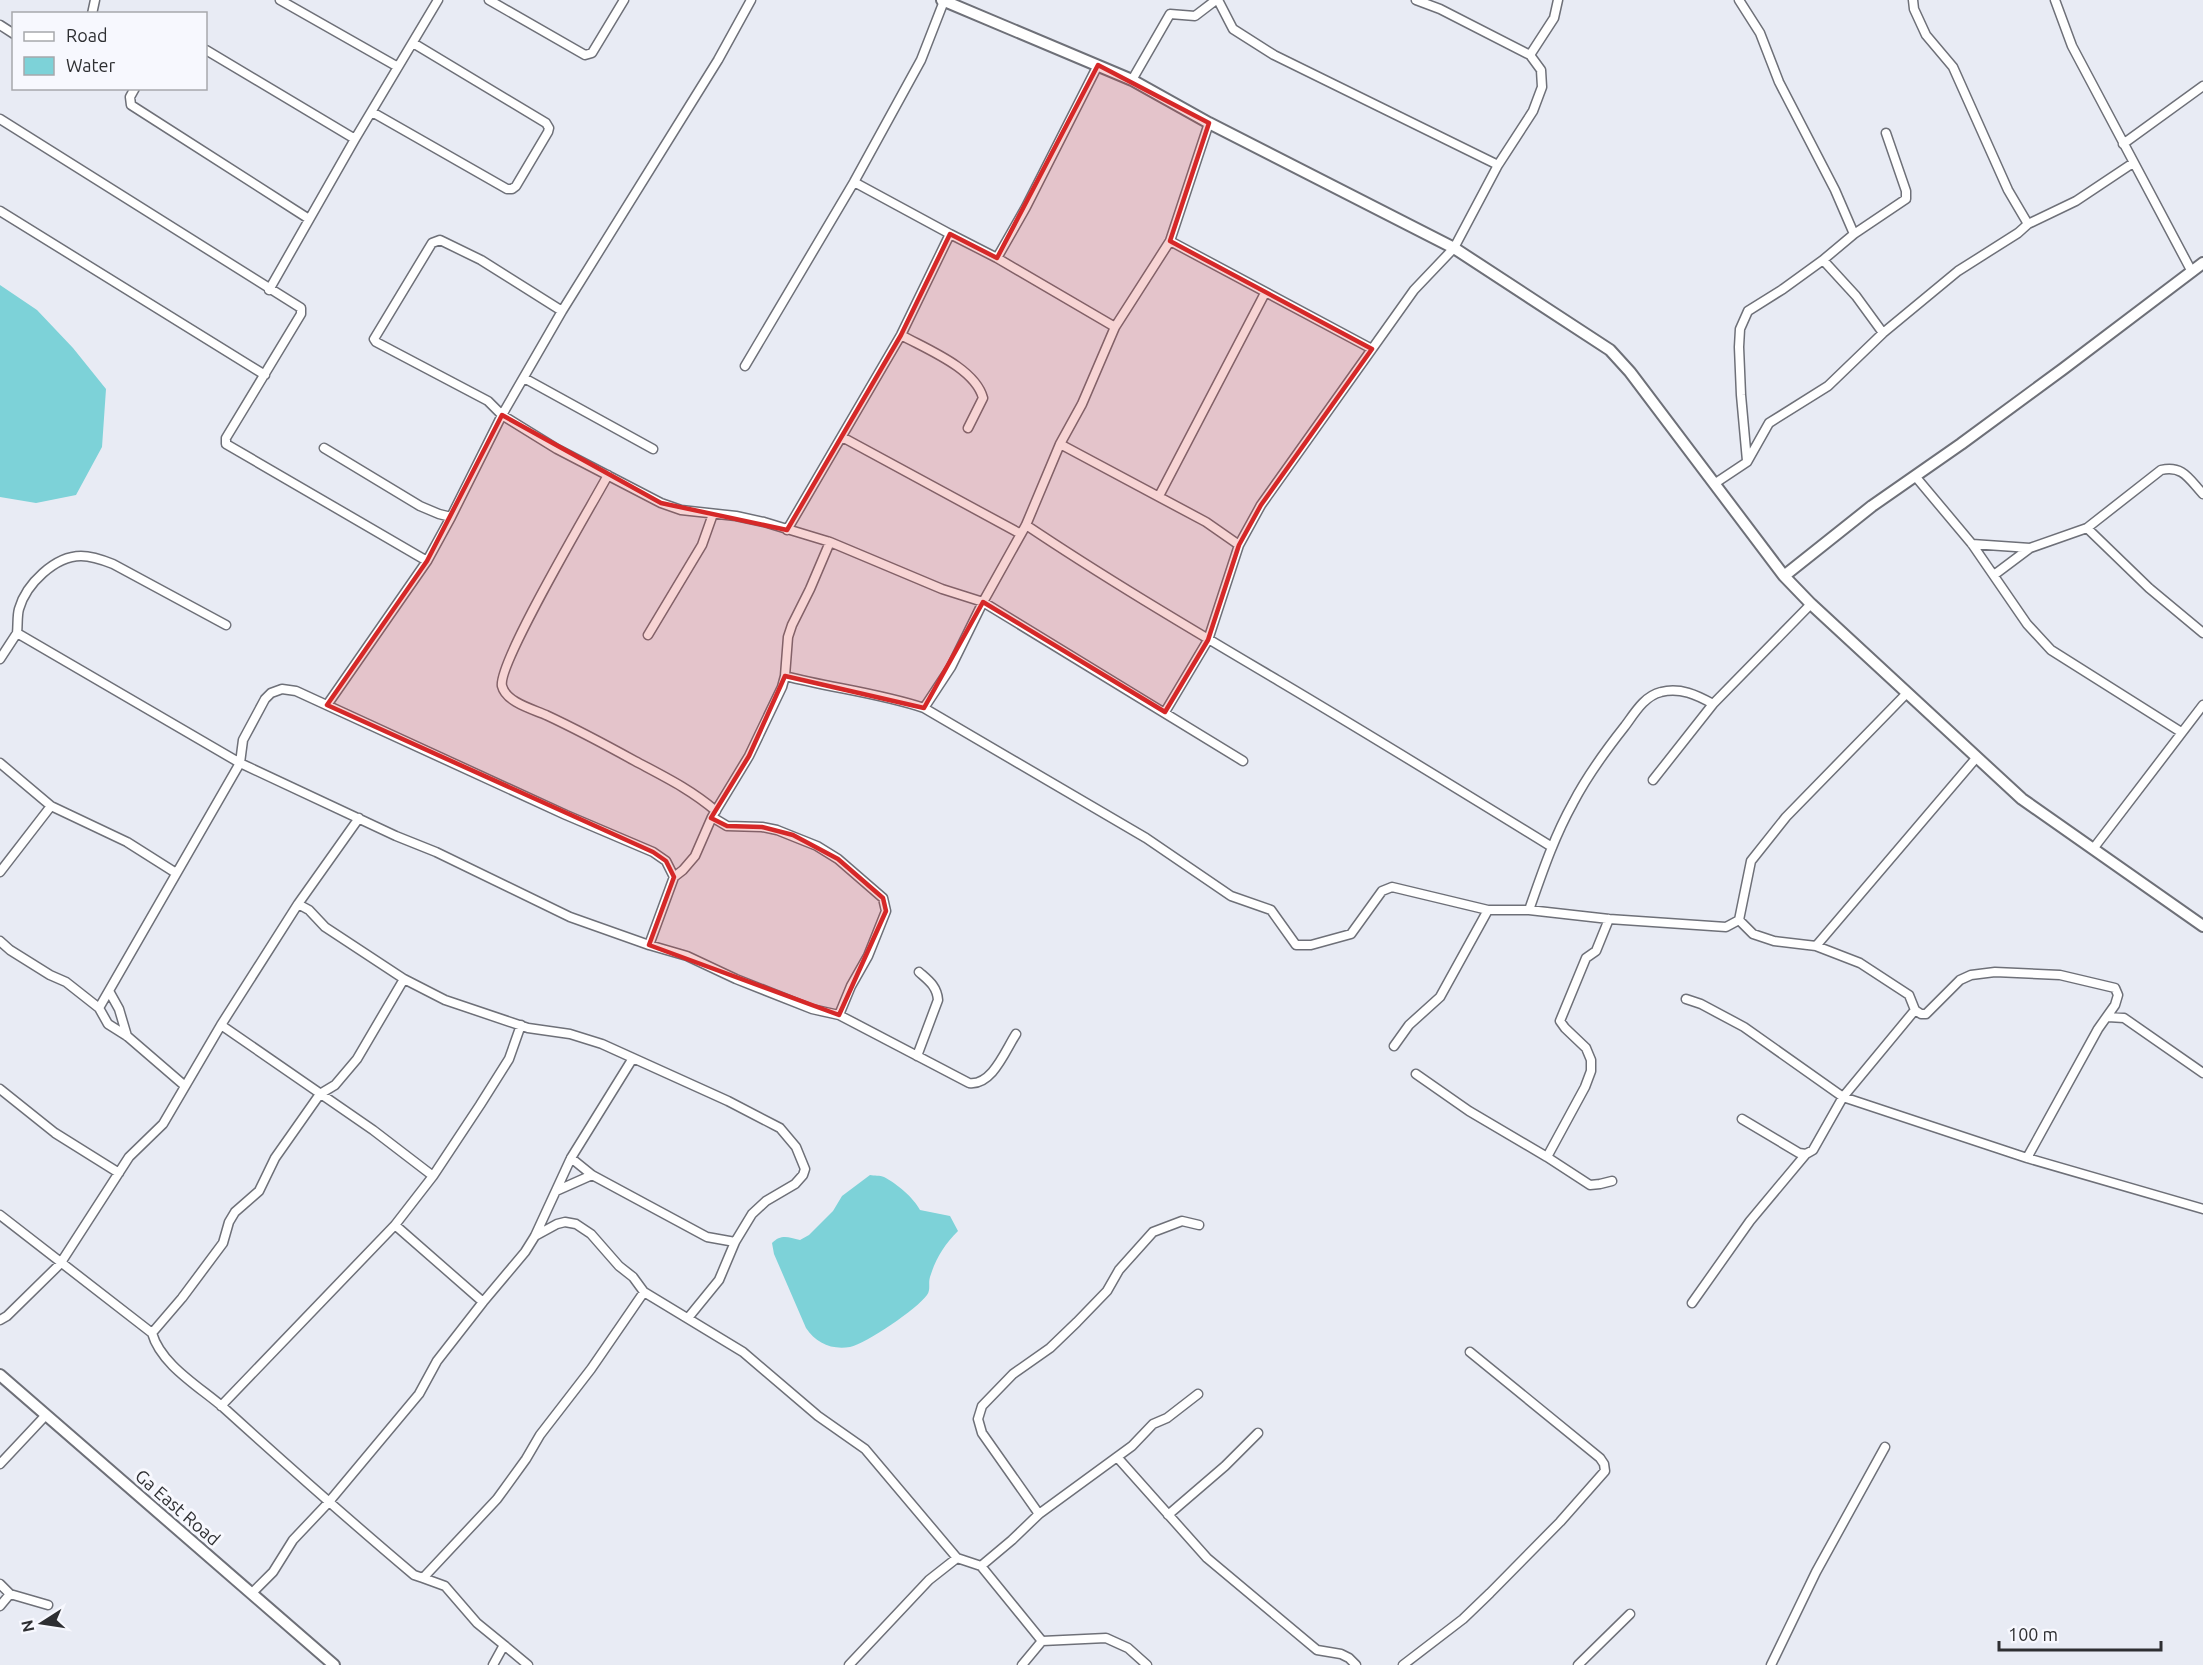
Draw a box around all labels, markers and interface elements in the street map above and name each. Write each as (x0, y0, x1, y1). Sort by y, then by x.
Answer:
legend (12, 12, 207, 90)
text: Road (66, 25, 108, 45)
text: Water (66, 55, 116, 75)
street label: Ga East Road (132, 1465, 224, 1549)
north arrow (12, 1593, 72, 1653)
scale bar (1999, 1614, 2161, 1652)
text: N (17, 1618, 37, 1634)
text: 100 m (2008, 1624, 2058, 1644)

